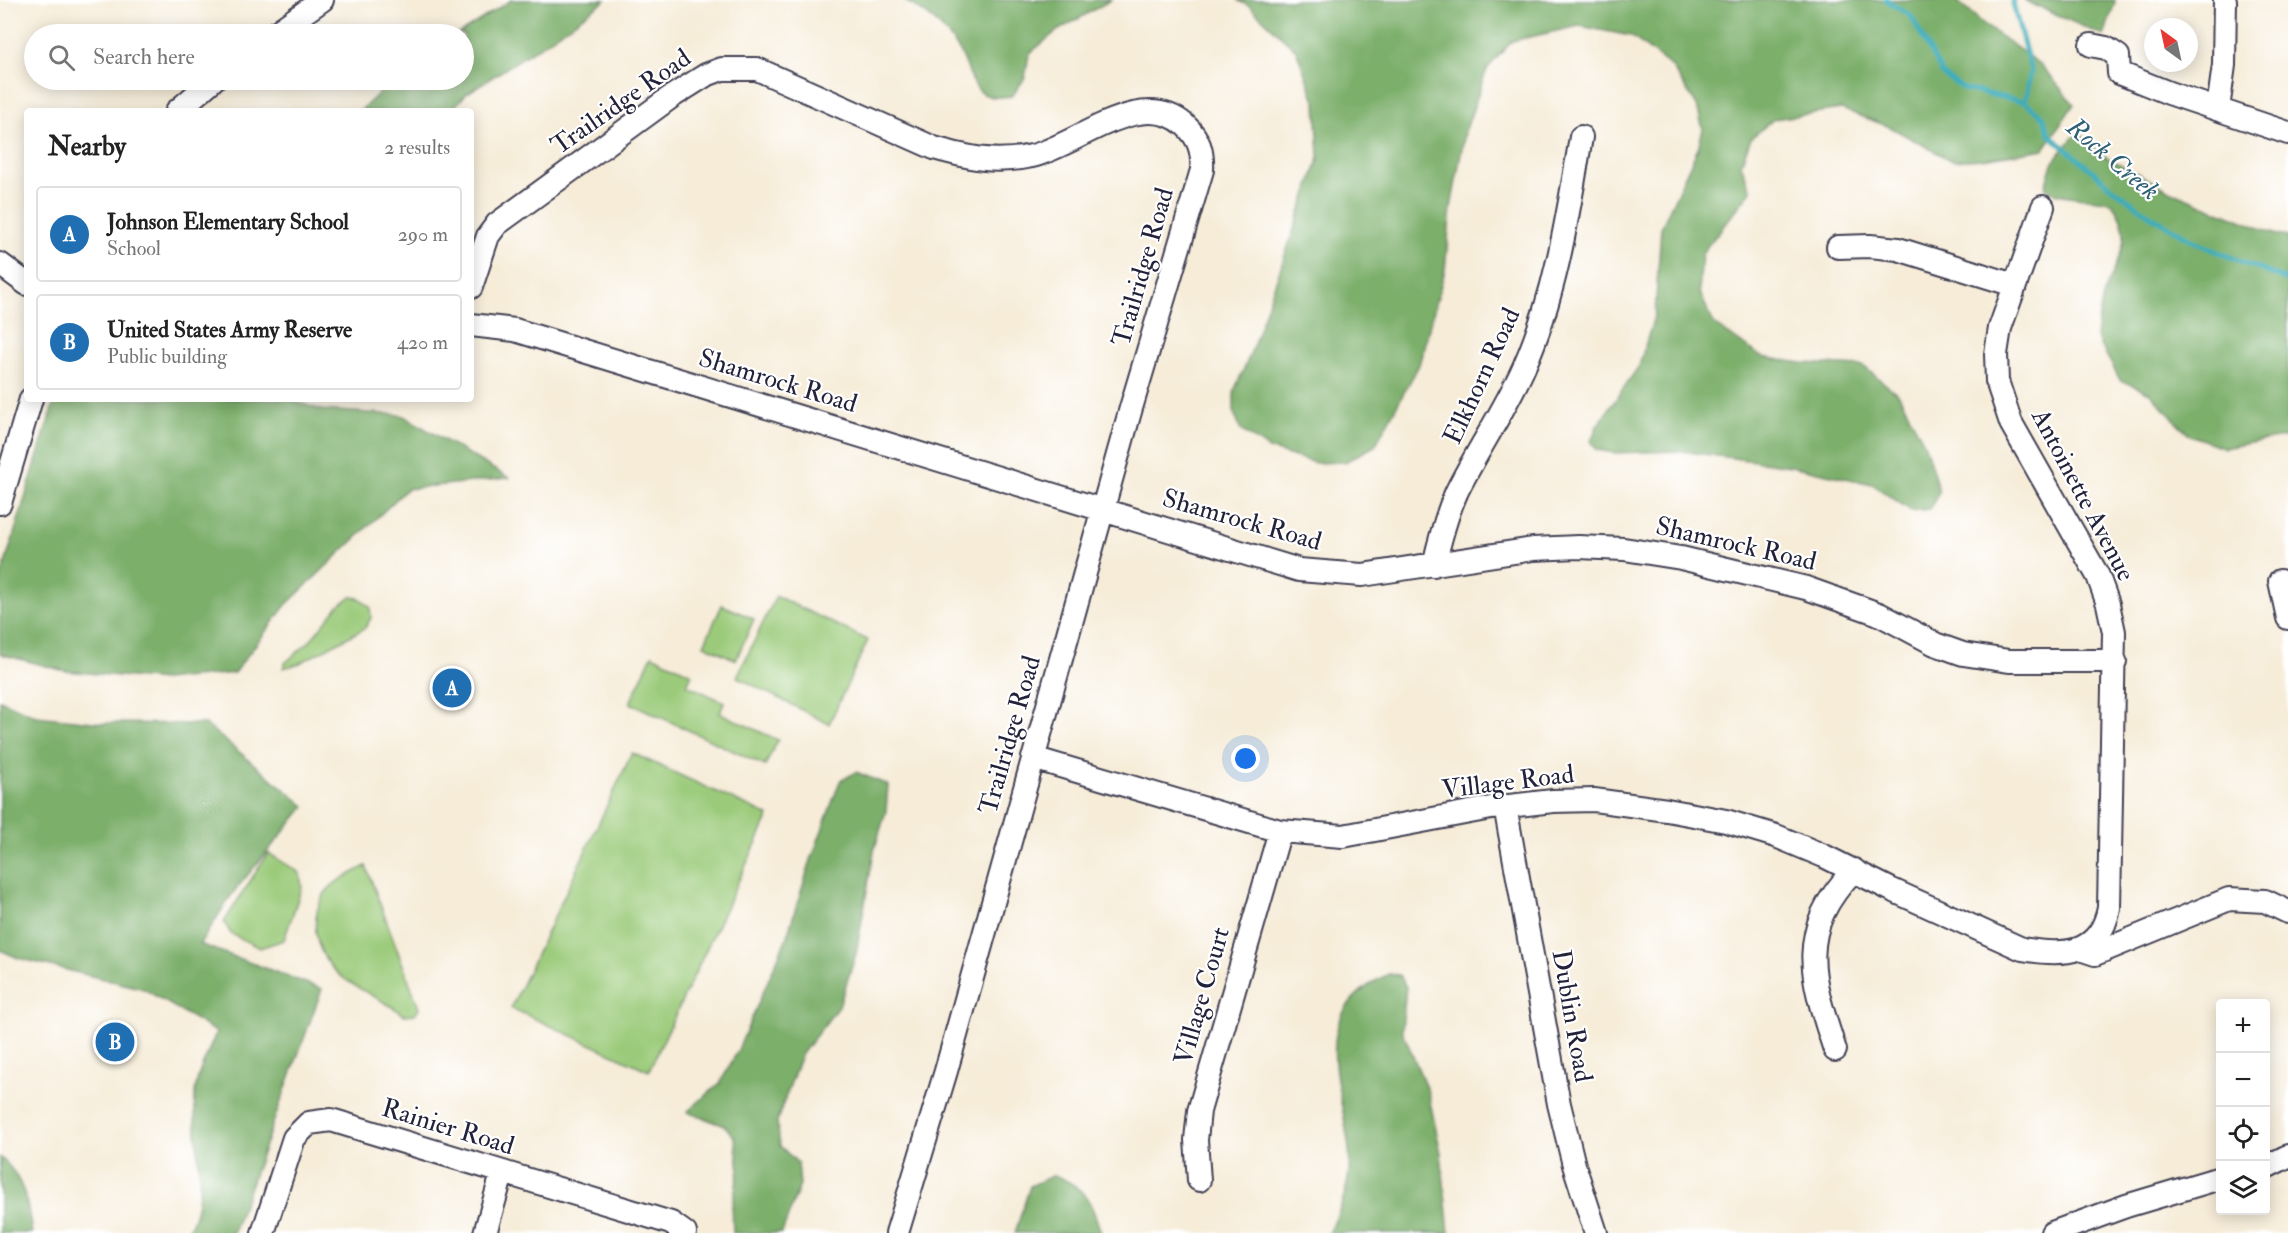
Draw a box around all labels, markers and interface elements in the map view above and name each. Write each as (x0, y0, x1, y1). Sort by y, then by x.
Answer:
north arrow (2144, 18, 2198, 72)
search box (24, 24, 474, 90)
icon: search (45, 41, 78, 74)
street label: Trailridge Road (545, 42, 697, 162)
text: Search here (93, 43, 195, 71)
water label: Rock Creek (2059, 110, 2166, 207)
text: Nearby (48, 131, 126, 163)
text: 2 results (384, 135, 450, 160)
street label: Trailridge Road (1105, 184, 1181, 350)
text: Johnson Elementary School (107, 208, 349, 236)
text: A (63, 222, 76, 247)
text: 290 m (398, 222, 448, 247)
text: School (107, 236, 161, 261)
street label: Elkhorn Road (1436, 303, 1528, 449)
text: United States Army Reserve (107, 316, 352, 344)
text: B (63, 330, 76, 355)
text: 420 m (397, 330, 448, 355)
street label: Shamrock Road (695, 342, 861, 420)
text: Public building (107, 344, 227, 369)
street label: Antoinette Avenue (2024, 403, 2142, 587)
street label: Shamrock Road (1159, 482, 1325, 558)
street label: Shamrock Road (1653, 510, 1820, 578)
street label: Trailridge Road (972, 652, 1048, 818)
pin: A (432, 666, 472, 710)
your location (1231, 744, 1260, 773)
street label: Village Road (1440, 758, 1576, 806)
street label: Village Court (1167, 924, 1237, 1068)
street label: Dublin Road (1545, 947, 1599, 1085)
map controls (2216, 999, 2270, 1215)
button: + (2216, 999, 2270, 1053)
pin: B (96, 1020, 134, 1064)
button: − (2216, 1053, 2270, 1107)
street label: Rainier Road (378, 1092, 518, 1162)
button: locate (2216, 1107, 2270, 1161)
button: layers (2216, 1161, 2270, 1215)

